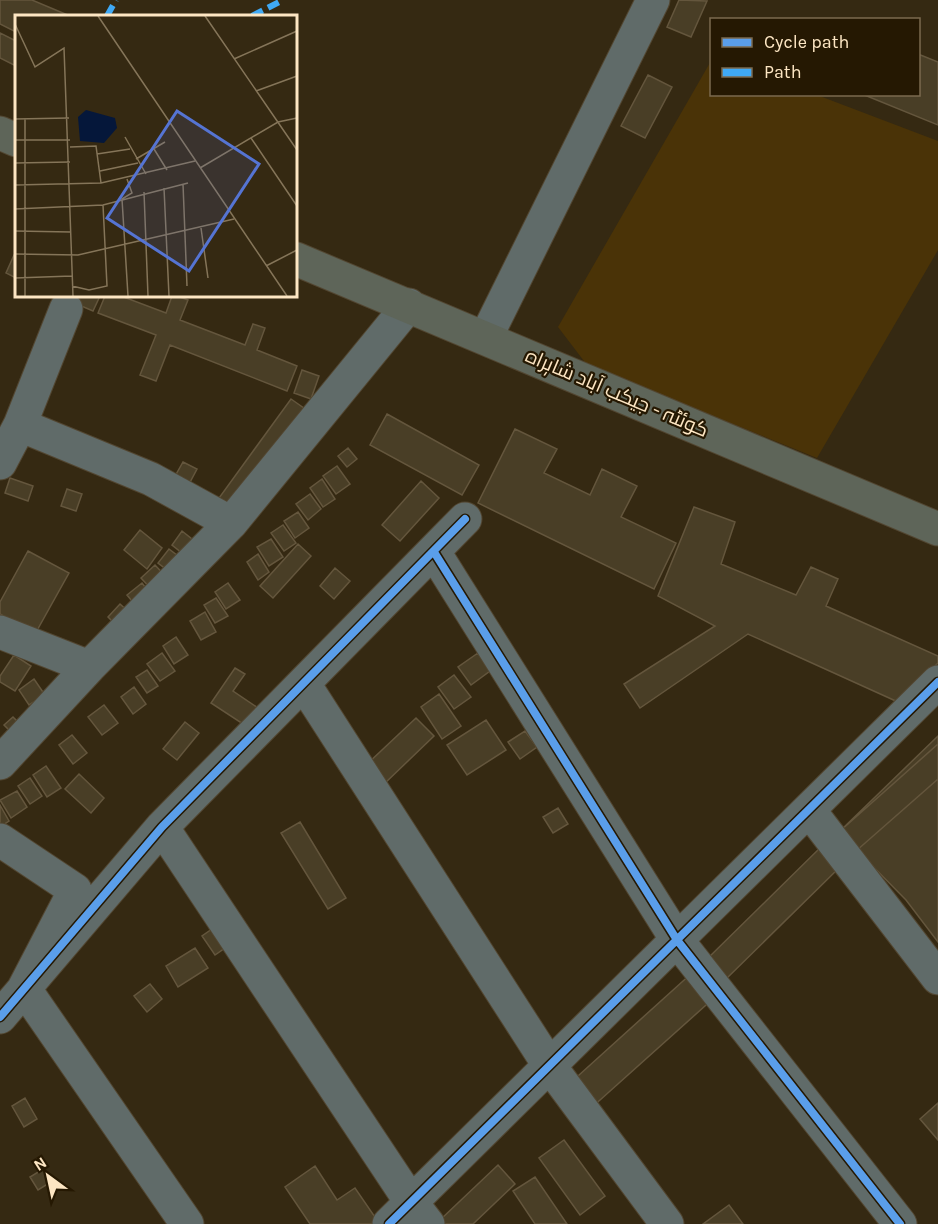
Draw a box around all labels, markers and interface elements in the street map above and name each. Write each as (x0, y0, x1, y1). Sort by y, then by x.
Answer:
inset map (15, 15, 297, 297)
legend (710, 18, 920, 96)
text: Cycle path (764, 31, 849, 53)
text: Path (764, 61, 802, 83)
street label: کوئٹہ - جیکب آباد شاہراہ (522, 344, 712, 443)
north arrow (18, 1146, 78, 1206)
text: N (30, 1153, 50, 1175)

